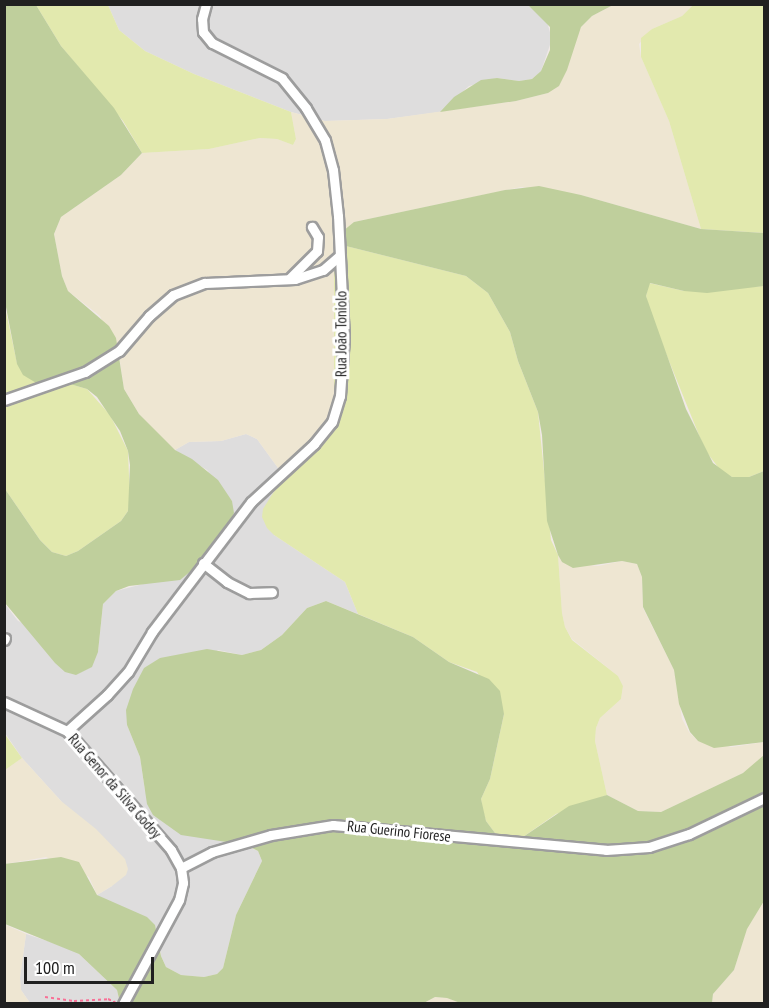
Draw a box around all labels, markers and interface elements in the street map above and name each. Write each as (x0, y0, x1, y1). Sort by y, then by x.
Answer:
street label: Rua João Toniolo (332, 291, 350, 377)
street label: Rua Genor da Silva Godoy (65, 730, 165, 842)
street label: Rua Guerino Fiorese (346, 817, 452, 845)
scale bar (27, 945, 158, 983)
text: 100 m (35, 956, 75, 979)

